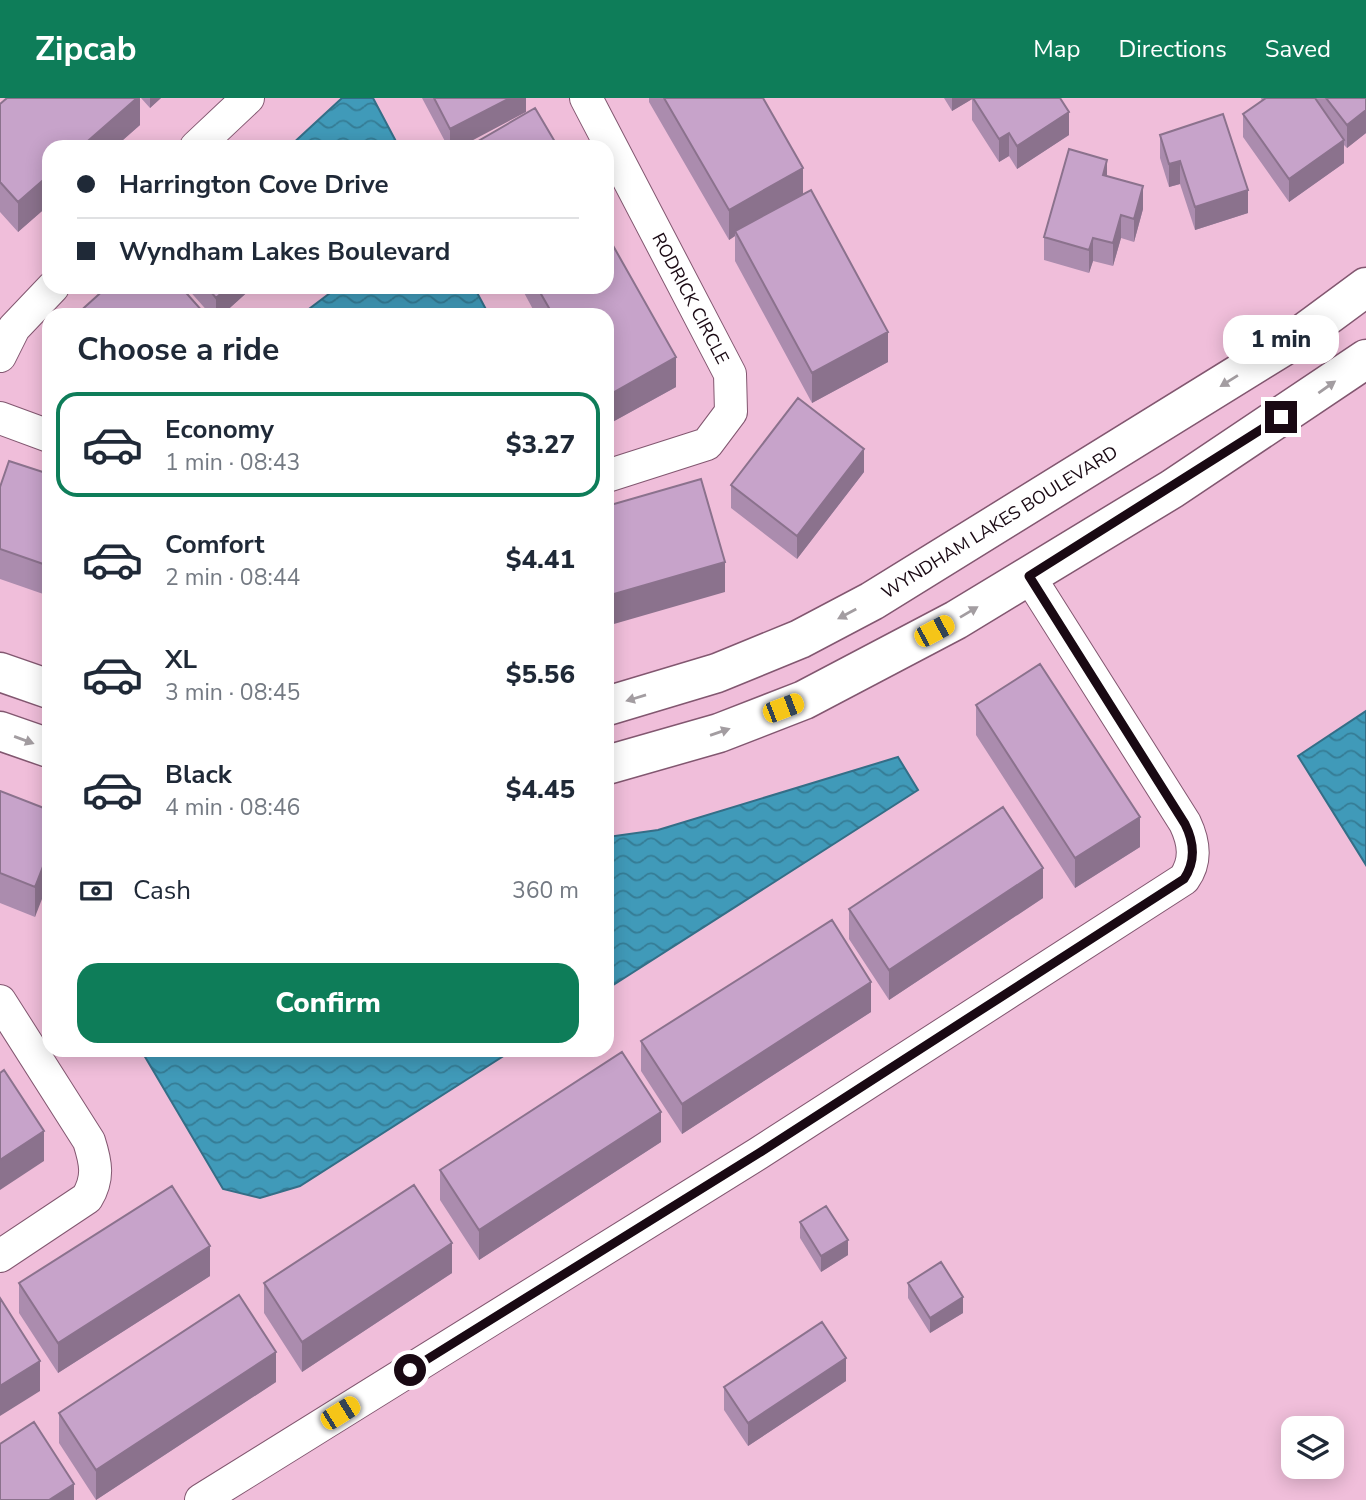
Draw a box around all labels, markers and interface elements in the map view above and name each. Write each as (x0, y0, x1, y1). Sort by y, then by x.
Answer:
text: Zipcab (35, 27, 137, 72)
text: Map (1033, 33, 1080, 65)
text: Directions (1118, 33, 1227, 65)
text: Saved (1265, 33, 1331, 65)
text: Harrington Cove Drive (119, 167, 389, 202)
street label: RODRICK CIRCLE (646, 229, 735, 368)
text: Wyndham Lakes Boulevard (119, 234, 450, 269)
callout: 1 min (1223, 316, 1339, 364)
text: 1 min (1251, 324, 1311, 355)
text: Choose a ride (77, 328, 279, 371)
one-way arrow (1219, 374, 1239, 387)
one-way arrow (1318, 380, 1336, 394)
route end (1265, 401, 1297, 433)
text: Economy (165, 412, 274, 447)
icon: car (81, 413, 144, 476)
text: $3.27 (506, 427, 575, 462)
street label: WYNDHAM LAKES BOULEVARD (877, 440, 1122, 604)
text: 1 min · 08:43 (165, 447, 300, 478)
text: Comfort (165, 527, 265, 562)
icon: car (81, 528, 144, 591)
text: $4.41 (506, 542, 575, 577)
text: 2 min · 08:44 (165, 562, 300, 593)
one-way arrow (959, 606, 978, 619)
one-way arrow (837, 608, 857, 620)
car (911, 612, 958, 650)
text: XL (165, 642, 197, 677)
icon: car (81, 643, 144, 706)
text: $5.56 (506, 657, 575, 692)
text: 3 min · 08:45 (165, 677, 300, 708)
car (760, 691, 807, 725)
one-way arrow (625, 693, 646, 703)
one-way arrow (710, 726, 731, 737)
one-way arrow (14, 734, 35, 745)
text: Black (165, 757, 232, 792)
icon: car (81, 758, 144, 821)
text: $4.45 (506, 772, 575, 807)
text: 4 min · 08:46 (165, 792, 300, 823)
icon: cash (77, 872, 115, 910)
text: Cash (133, 873, 191, 908)
text: 360 m (512, 875, 579, 906)
button: Confirm (77, 963, 579, 1043)
route start (394, 1354, 426, 1386)
car (317, 1393, 364, 1433)
map controls (1281, 1416, 1344, 1479)
button: layers (1281, 1416, 1344, 1479)

